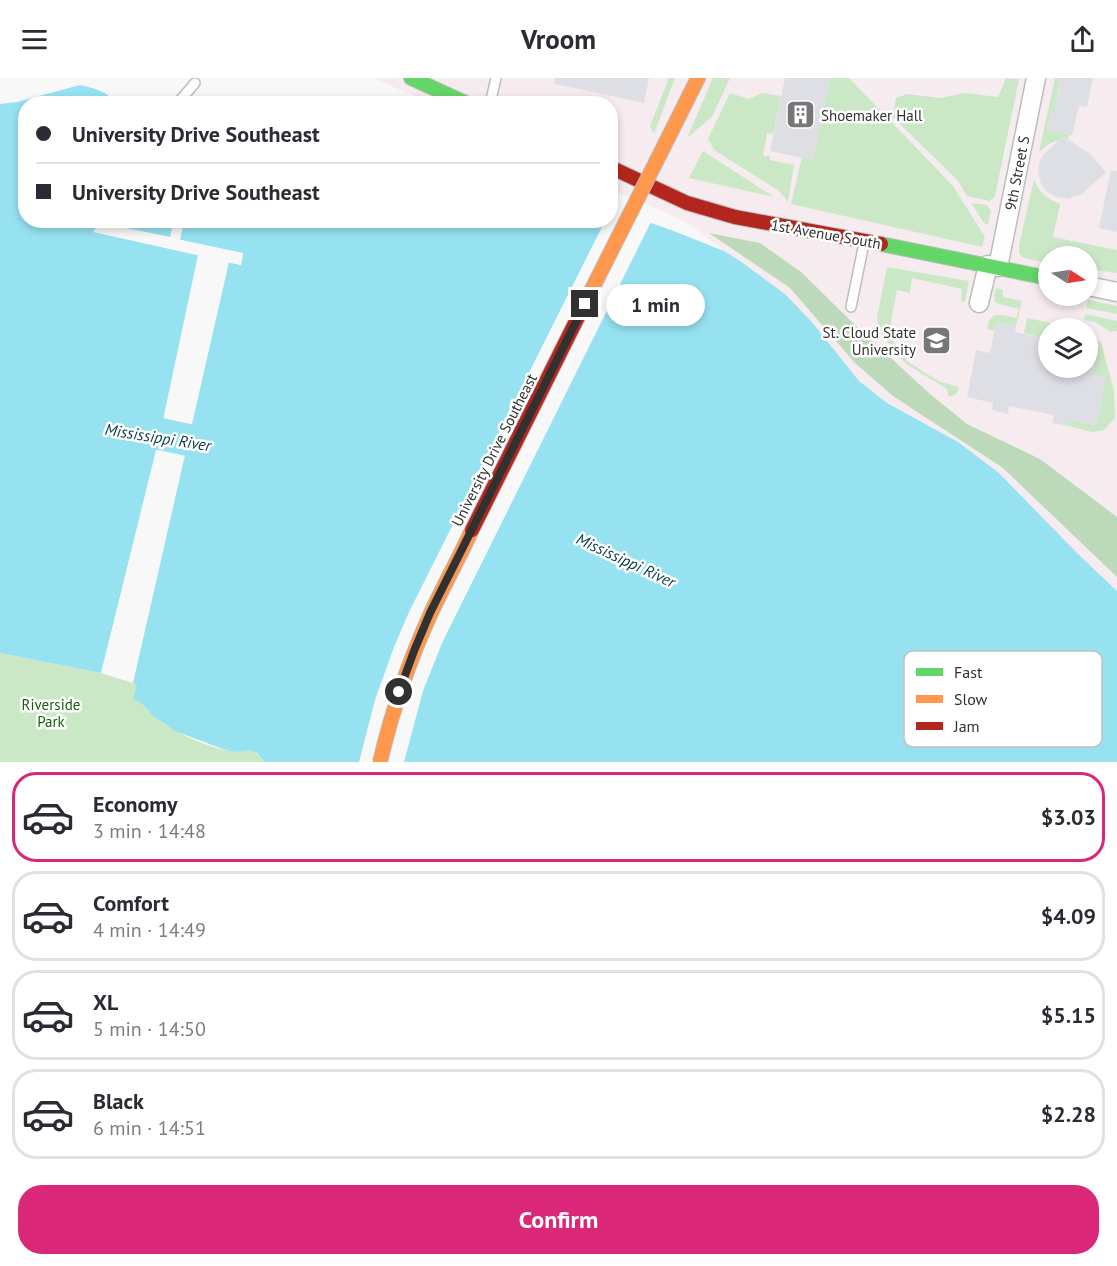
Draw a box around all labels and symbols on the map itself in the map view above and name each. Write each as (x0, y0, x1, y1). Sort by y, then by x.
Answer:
building icon: Shoemaker Hall (784, 99, 816, 131)
place label: Shoemaker Hall (821, 106, 923, 125)
street label: 9th Street S (1000, 134, 1034, 212)
street label: 1st Avenue South (770, 215, 882, 253)
north arrow (1038, 246, 1098, 306)
callout: 1 min (606, 283, 705, 325)
route end (571, 290, 598, 317)
place label: St. Cloud State University (822, 323, 916, 359)
school or university icon: St. Cloud State University (921, 325, 953, 357)
street label: University Drive Southeast (447, 370, 541, 530)
water label: Mississippi River (104, 419, 214, 456)
water label: Mississippi River (573, 528, 680, 592)
legend (904, 651, 1102, 747)
text: Fast (954, 662, 983, 682)
route start (385, 678, 412, 705)
text: Slow (954, 689, 988, 709)
park label: Riverside Park (22, 695, 80, 731)
text: Jam (953, 716, 980, 736)

